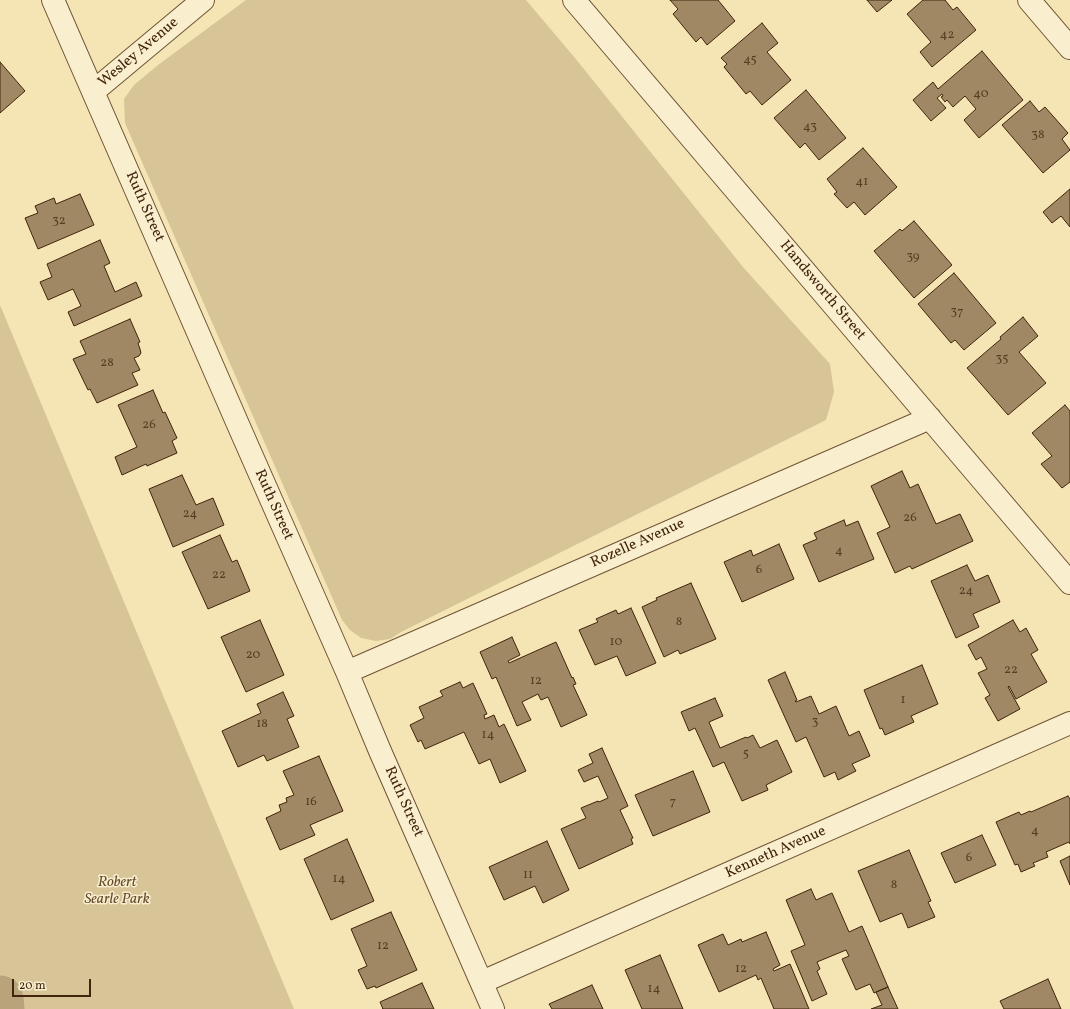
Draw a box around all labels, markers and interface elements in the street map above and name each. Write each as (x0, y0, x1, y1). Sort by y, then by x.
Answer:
street label: Wesley Avenue (95, 14, 183, 92)
house number: 42 (940, 28, 954, 44)
house number: 45 (743, 53, 757, 69)
house number: 40 (973, 87, 989, 103)
house number: 43 (803, 120, 817, 136)
house number: 38 (1031, 128, 1045, 144)
street label: Ruth Street (120, 169, 168, 245)
house number: 41 (856, 175, 868, 191)
house number: 32 (52, 214, 66, 230)
street label: Handsworth Street (775, 238, 869, 344)
house number: 39 (906, 250, 920, 266)
house number: 37 (951, 305, 963, 321)
house number: 35 (996, 352, 1008, 368)
house number: 28 (100, 356, 114, 372)
house number: 26 (142, 418, 156, 434)
street label: Ruth Street (249, 467, 297, 543)
house number: 24 (183, 507, 197, 523)
house number: 26 (903, 511, 917, 527)
street label: Rozelle Avenue (588, 515, 688, 573)
house number: 4 (835, 544, 843, 560)
house number: 6 (756, 563, 762, 579)
house number: 22 (212, 568, 226, 584)
house number: 24 (959, 584, 973, 600)
house number: 8 (676, 615, 682, 631)
house number: 10 (610, 635, 622, 651)
house number: 20 (246, 648, 260, 664)
house number: 22 (1004, 663, 1018, 679)
house number: 12 (530, 674, 542, 690)
house number: 1 (900, 693, 906, 709)
house number: 3 (812, 715, 818, 731)
house number: 18 (256, 717, 268, 733)
house number: 14 (482, 728, 494, 744)
house number: 5 (743, 747, 749, 763)
street label: Ruth Street (379, 764, 427, 840)
house number: 16 (305, 795, 317, 811)
house number: 7 (670, 795, 676, 811)
street label: Kenneth Avenue (723, 823, 829, 883)
house number: 4 (1031, 824, 1039, 840)
house number: 6 (966, 851, 972, 867)
house number: 11 (523, 868, 533, 884)
house number: 14 (333, 872, 345, 888)
park label: Robert Searle Park (84, 874, 150, 909)
house number: 8 (891, 878, 897, 894)
house number: 12 (377, 939, 389, 955)
house number: 12 (735, 962, 747, 978)
scale bar (14, 971, 93, 997)
text: 20 m (19, 978, 46, 994)
house number: 14 (648, 982, 660, 998)

